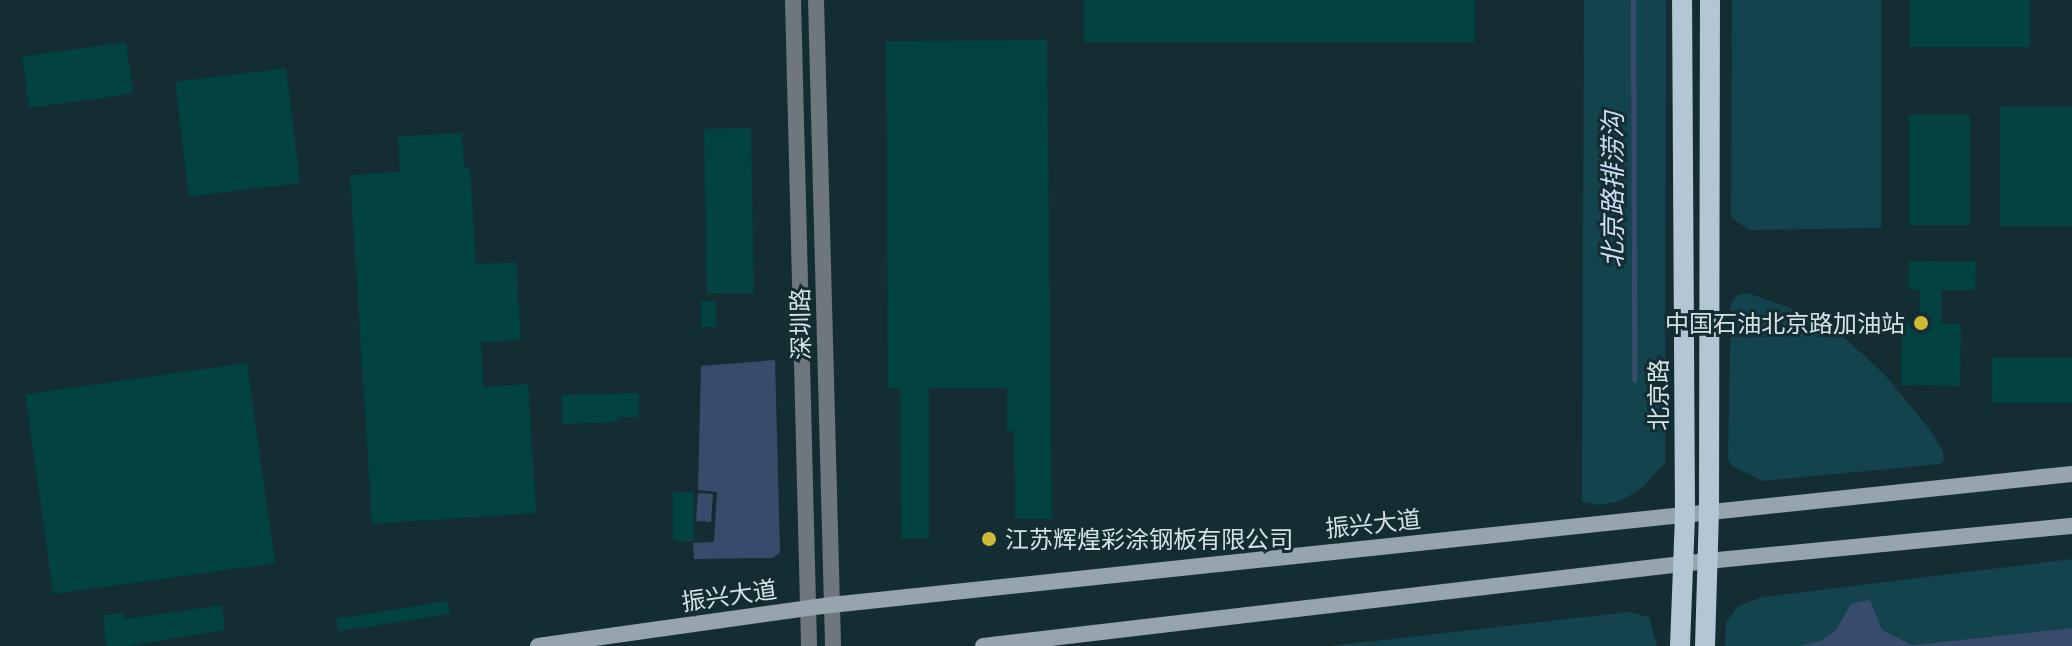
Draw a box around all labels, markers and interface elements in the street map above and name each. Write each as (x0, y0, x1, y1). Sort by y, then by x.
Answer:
water label: 北京路排涝沟 (1597, 112, 1629, 268)
street label: 深圳路 (785, 288, 815, 360)
place label: 中国石油北京路加油站 (1665, 309, 1905, 337)
marker: 中国石油北京路加油站 (1912, 314, 1930, 332)
street label: 北京路 (1644, 359, 1672, 431)
street label: 振兴大道 (1324, 504, 1422, 542)
place label: 江苏辉煌彩涂钢板有限公司 (1005, 525, 1293, 553)
marker: 江苏辉煌彩涂钢板有限公司 (980, 530, 998, 548)
street label: 振兴大道 (679, 574, 779, 616)

